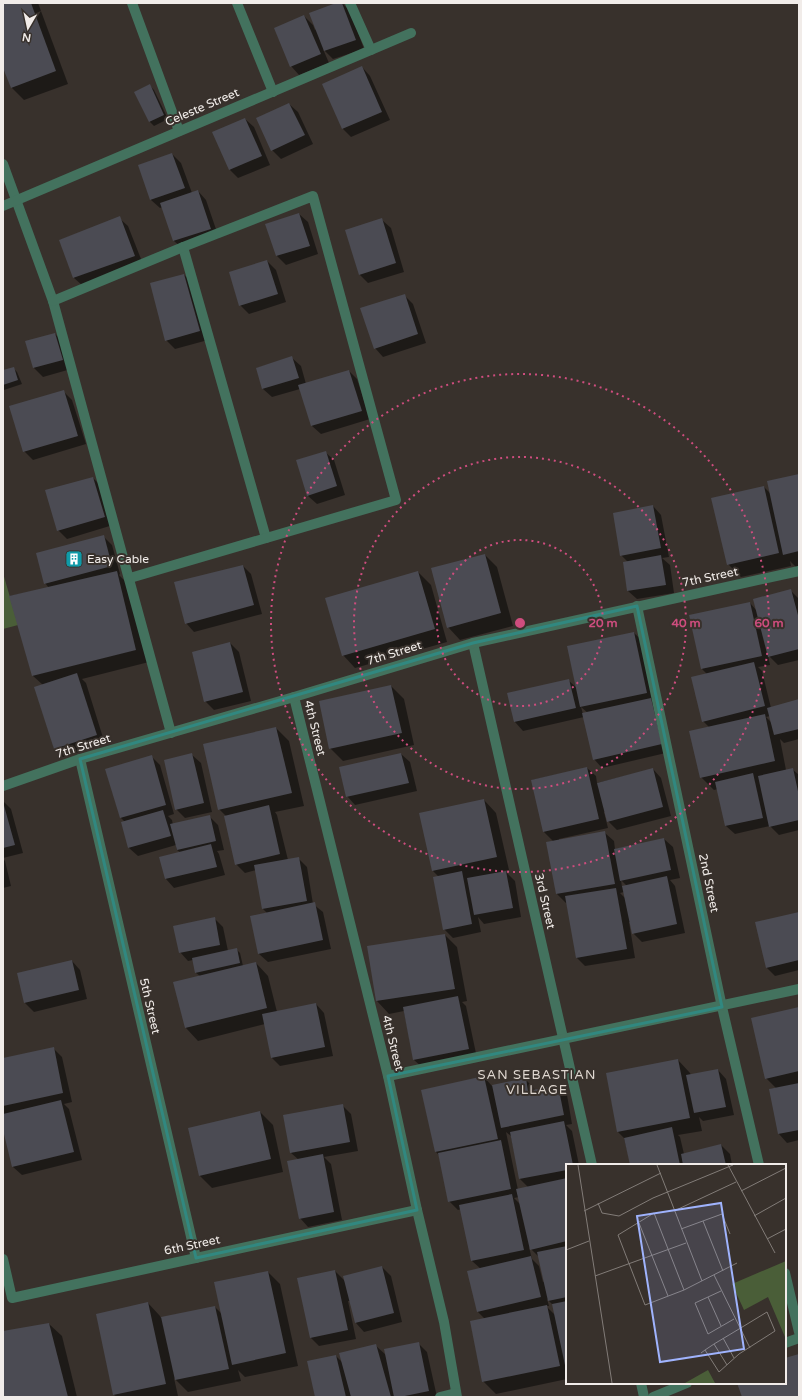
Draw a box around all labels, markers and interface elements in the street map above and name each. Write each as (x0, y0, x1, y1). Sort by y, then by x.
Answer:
north arrow (8, 8, 48, 48)
text: N (21, 30, 32, 44)
street label: Celeste Street (163, 85, 242, 129)
building icon: Easy Cable (64, 549, 84, 569)
place label: Easy Cable (87, 552, 149, 566)
street label: 7th Street (681, 564, 740, 590)
centre of rings (513, 616, 527, 630)
text: 20 m (588, 616, 618, 630)
text: 40 m (671, 616, 701, 630)
text: 60 m (754, 616, 784, 630)
street label: 7th Street (365, 638, 424, 668)
street label: 4th Street (301, 699, 329, 758)
street label: 7th Street (54, 731, 113, 761)
street label: 2nd Street (696, 852, 722, 914)
street label: 3rd Street (532, 872, 558, 931)
street label: 5th Street (137, 977, 163, 1036)
street label: 4th Street (379, 1014, 407, 1073)
district label: SAN SEBASTIAN VILLAGE (478, 1067, 596, 1098)
inset map (566, 1164, 786, 1384)
street label: 6th Street (163, 1232, 222, 1258)

